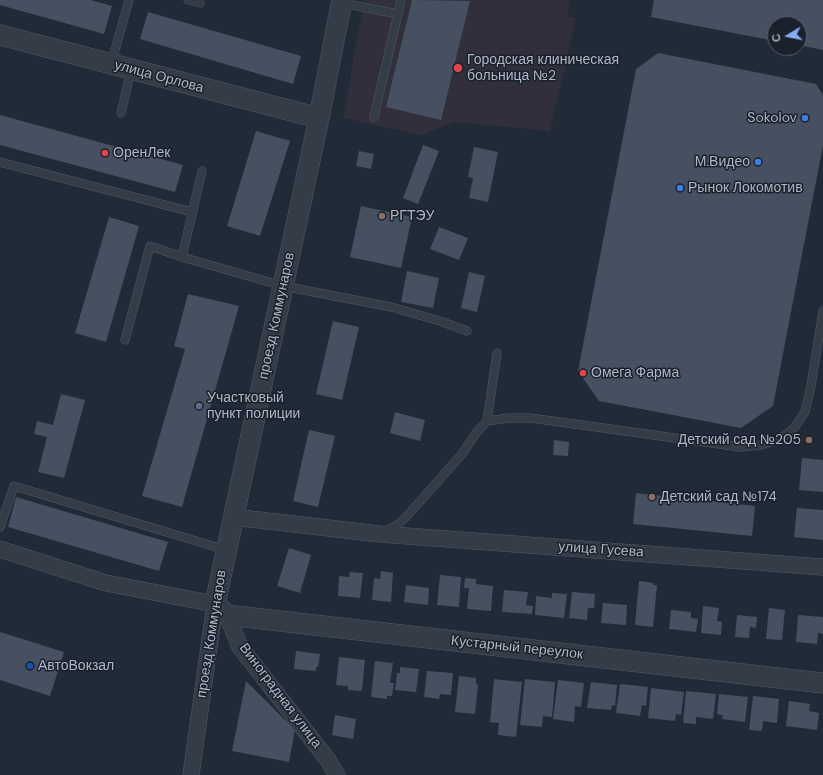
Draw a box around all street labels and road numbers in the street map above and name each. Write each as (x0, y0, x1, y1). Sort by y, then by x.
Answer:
street label: улица Орлова (113, 57, 205, 97)
street label: проезд Коммунаров (255, 251, 299, 381)
street label: улица Гусева (558, 539, 644, 561)
street label: проезд Коммунаров (194, 569, 230, 699)
street label: Кустарный переулок (450, 633, 584, 663)
street label: Виноградная улица (235, 640, 325, 752)

